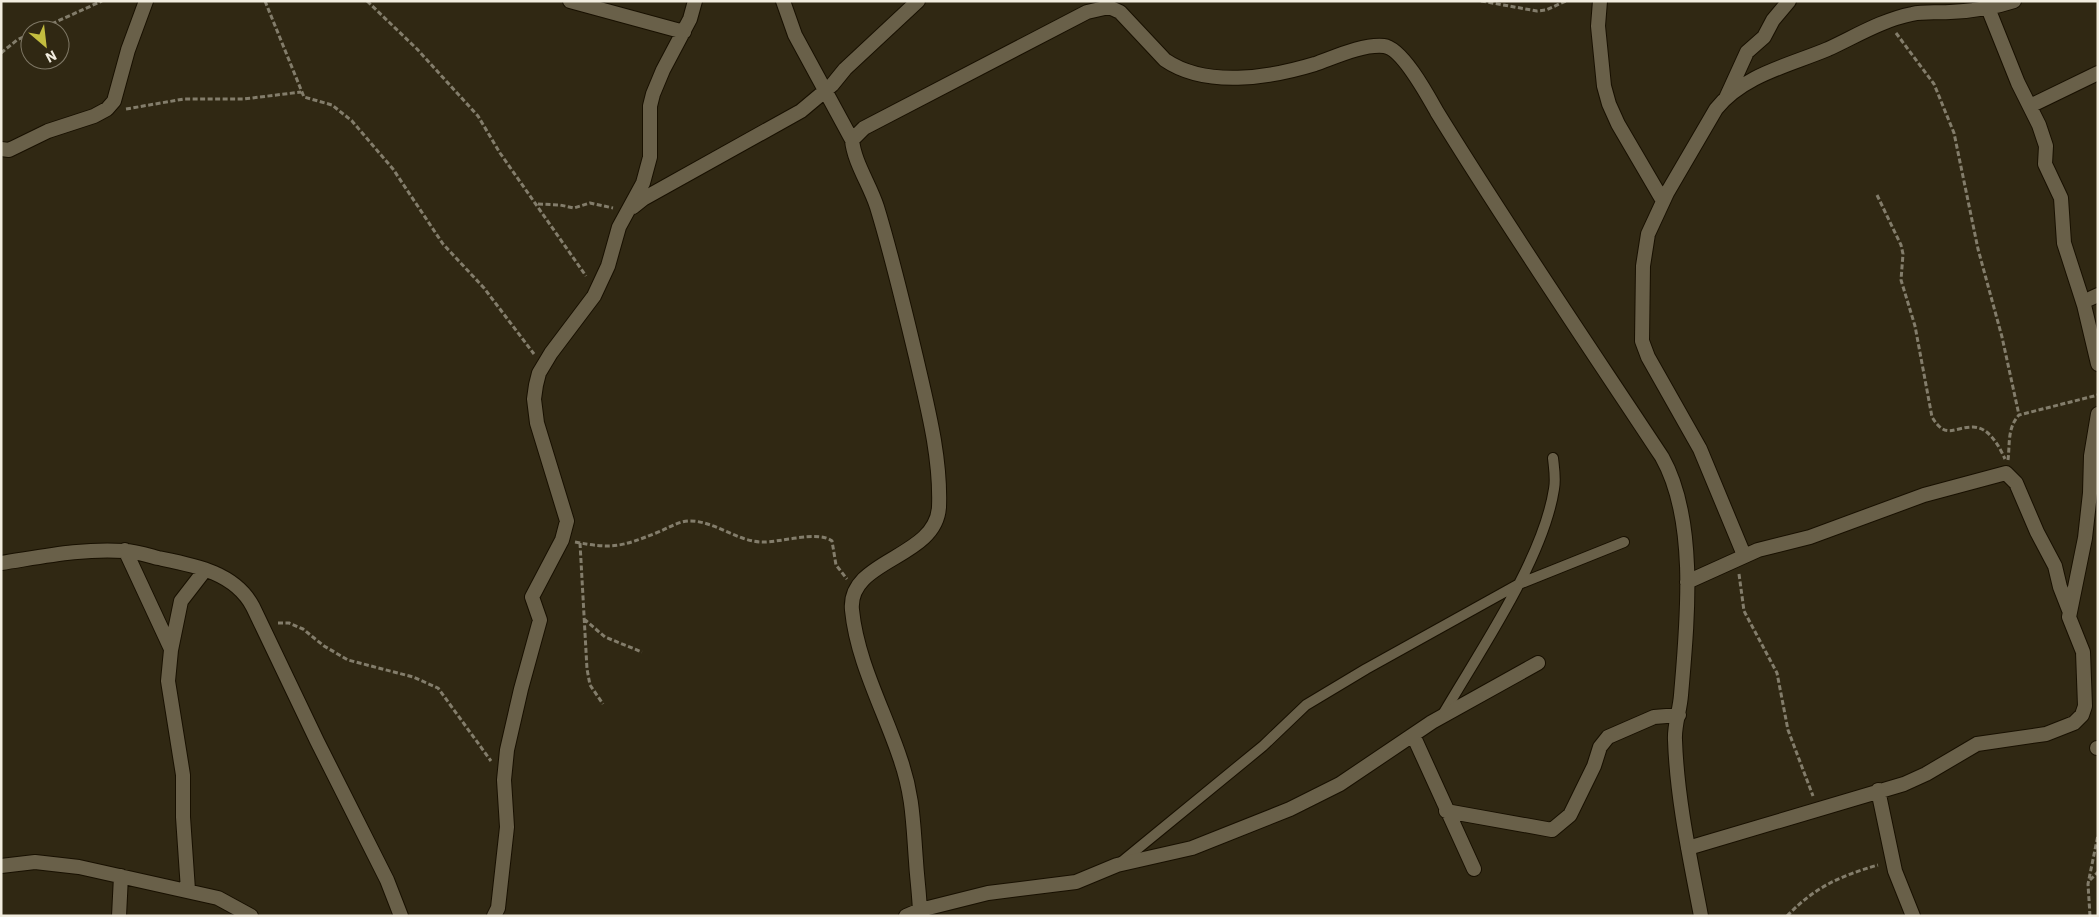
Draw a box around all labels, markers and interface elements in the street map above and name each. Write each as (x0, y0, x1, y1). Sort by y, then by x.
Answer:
north arrow (20, 20, 70, 70)
text: N (42, 46, 60, 67)

